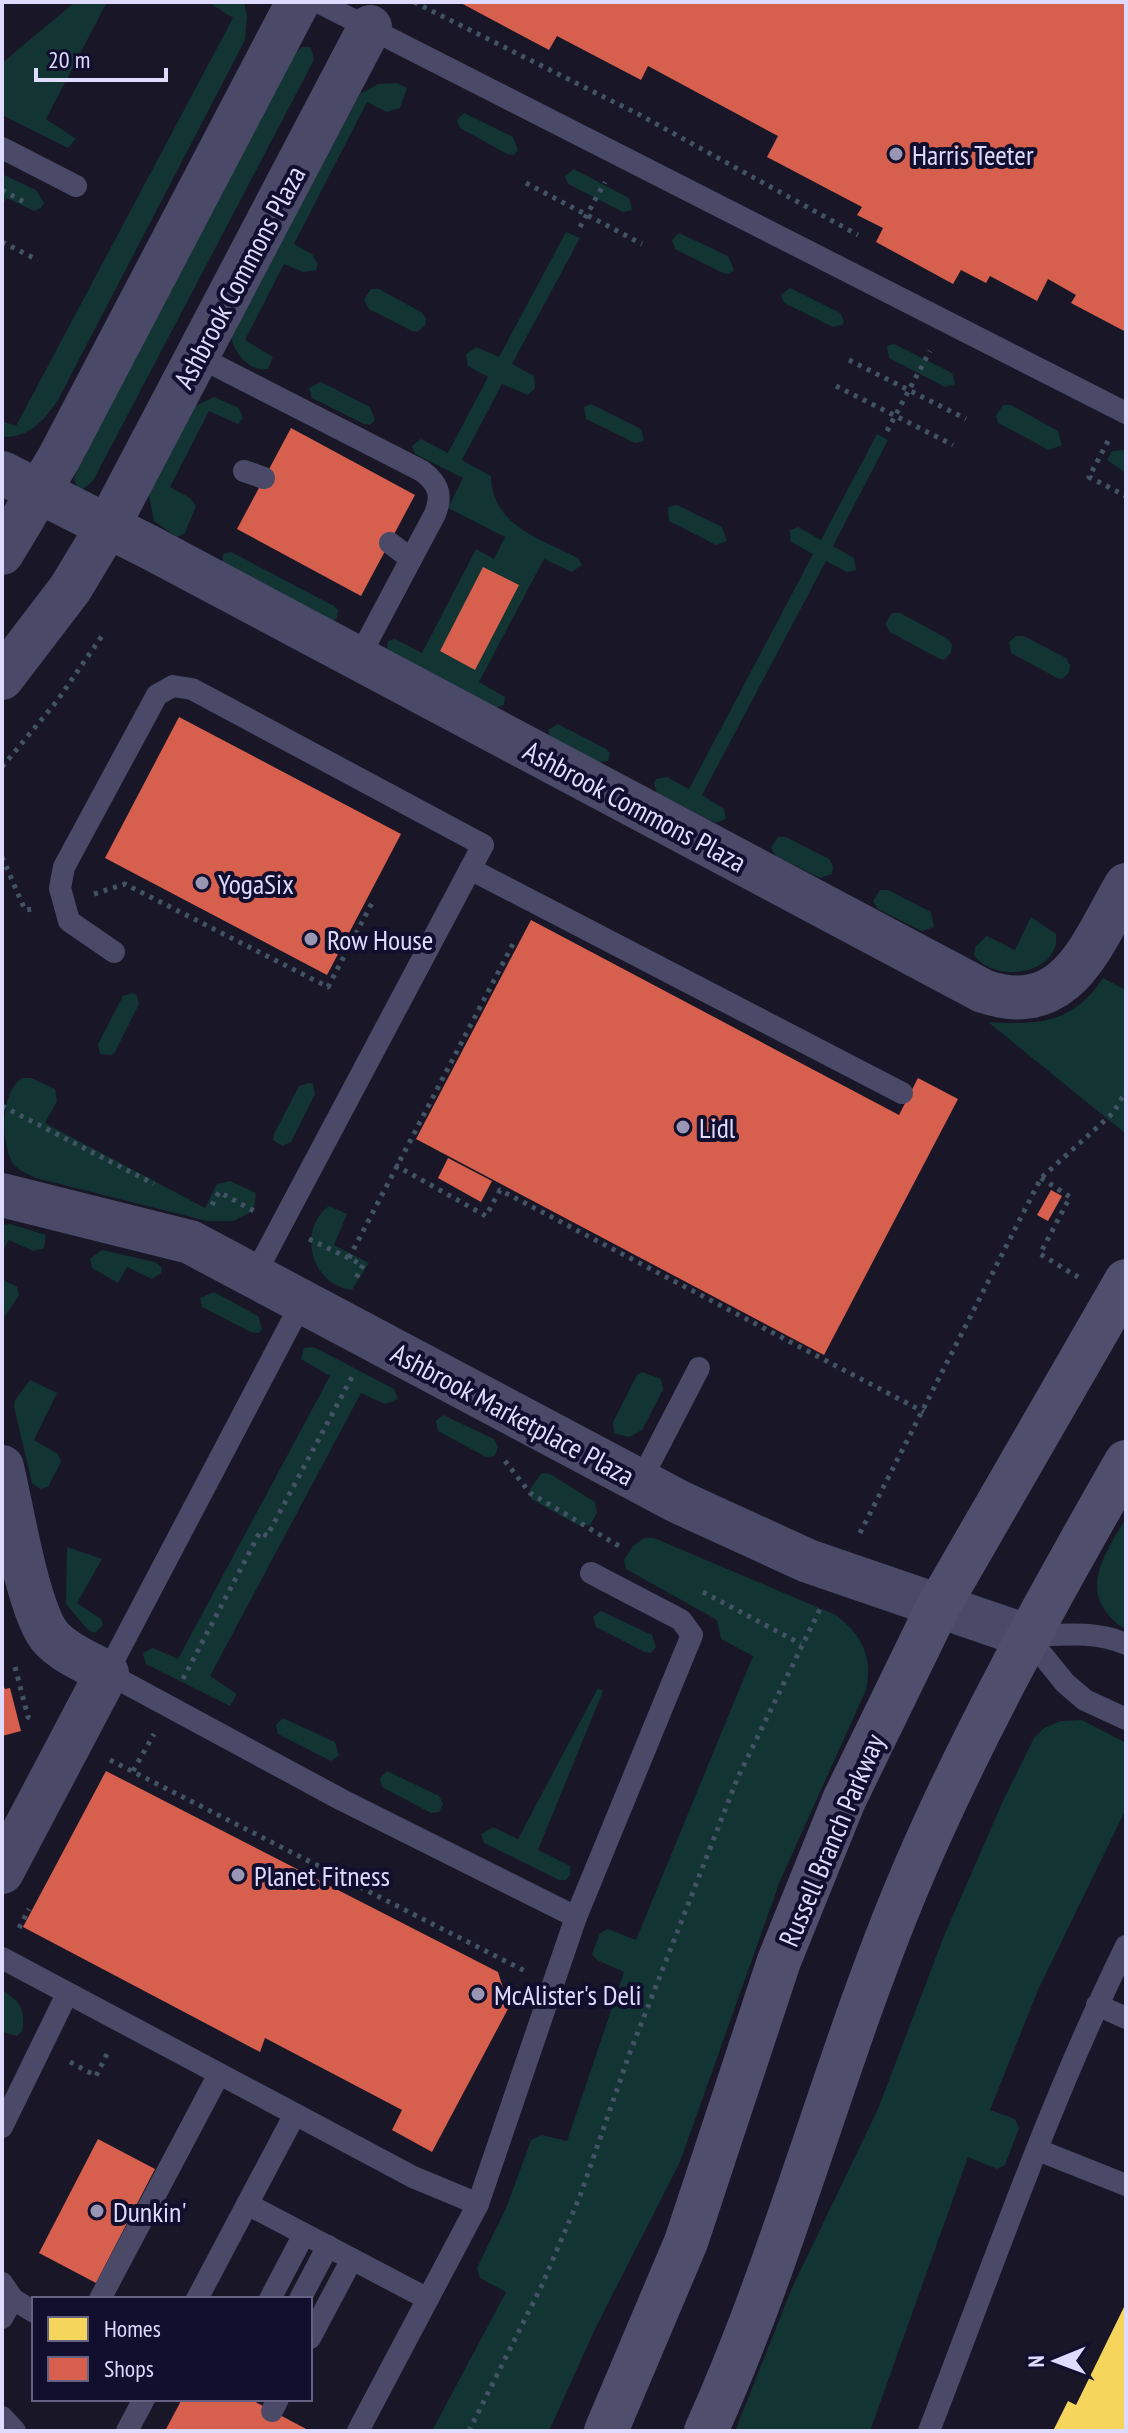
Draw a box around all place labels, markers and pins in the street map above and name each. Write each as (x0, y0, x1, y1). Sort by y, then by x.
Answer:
place label: Harris Teeter (912, 136, 1034, 173)
marker: Harris Teeter (887, 145, 905, 163)
place label: YogaSix (218, 865, 294, 902)
marker: YogaSix (193, 874, 211, 892)
place label: Row House (327, 921, 433, 958)
marker: Row House (302, 930, 320, 948)
place label: Lidl (699, 1109, 736, 1146)
marker: Lidl (674, 1118, 692, 1136)
place label: Planet Fitness (254, 1857, 390, 1894)
marker: Planet Fitness (229, 1866, 247, 1884)
place label: McAlister's Deli (494, 1976, 642, 2013)
marker: McAlister's Deli (469, 1985, 487, 2003)
place label: Dunkin' (113, 2193, 186, 2230)
marker: Dunkin' (88, 2202, 106, 2220)

